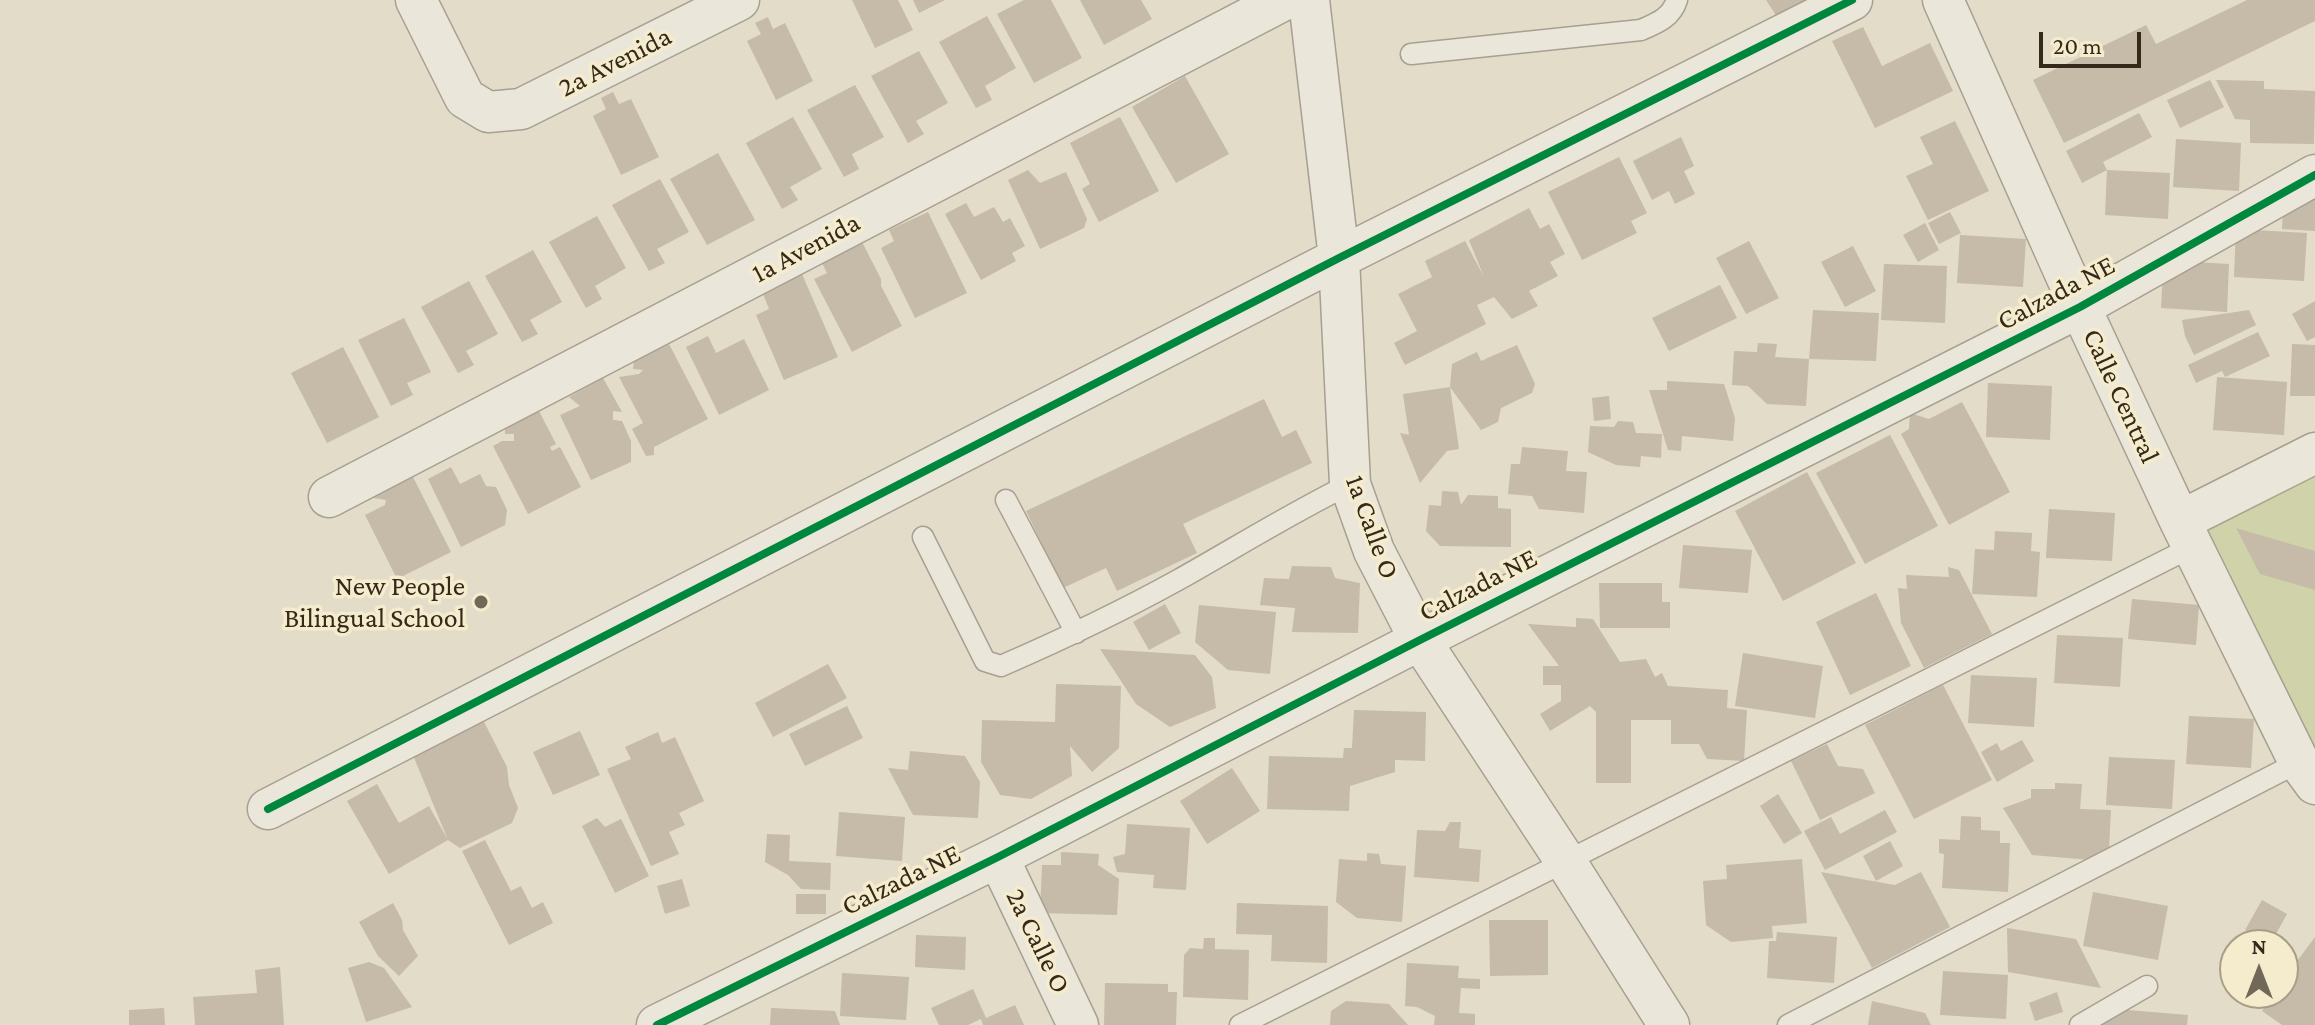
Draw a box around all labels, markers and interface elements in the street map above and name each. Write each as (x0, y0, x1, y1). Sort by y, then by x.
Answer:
scale bar (2043, 16, 2145, 66)
street label: 2a Avenida (553, 19, 677, 105)
text: 20 m (2053, 32, 2102, 59)
street label: 1a Avenida (746, 206, 866, 290)
street label: Calzada NE (1992, 248, 2120, 338)
street label: Calle Central (2075, 324, 2167, 468)
street label: 1a Calle O (1338, 471, 1406, 583)
street label: Calzada NE (1413, 541, 1543, 629)
place label: New People Bilingual School (284, 569, 465, 635)
marker: New People Bilingual School (472, 593, 490, 611)
street label: Calzada NE (836, 837, 966, 923)
street label: 2a Calle O (998, 883, 1078, 999)
north arrow (2219, 929, 2299, 1009)
text: N (2252, 934, 2267, 959)

